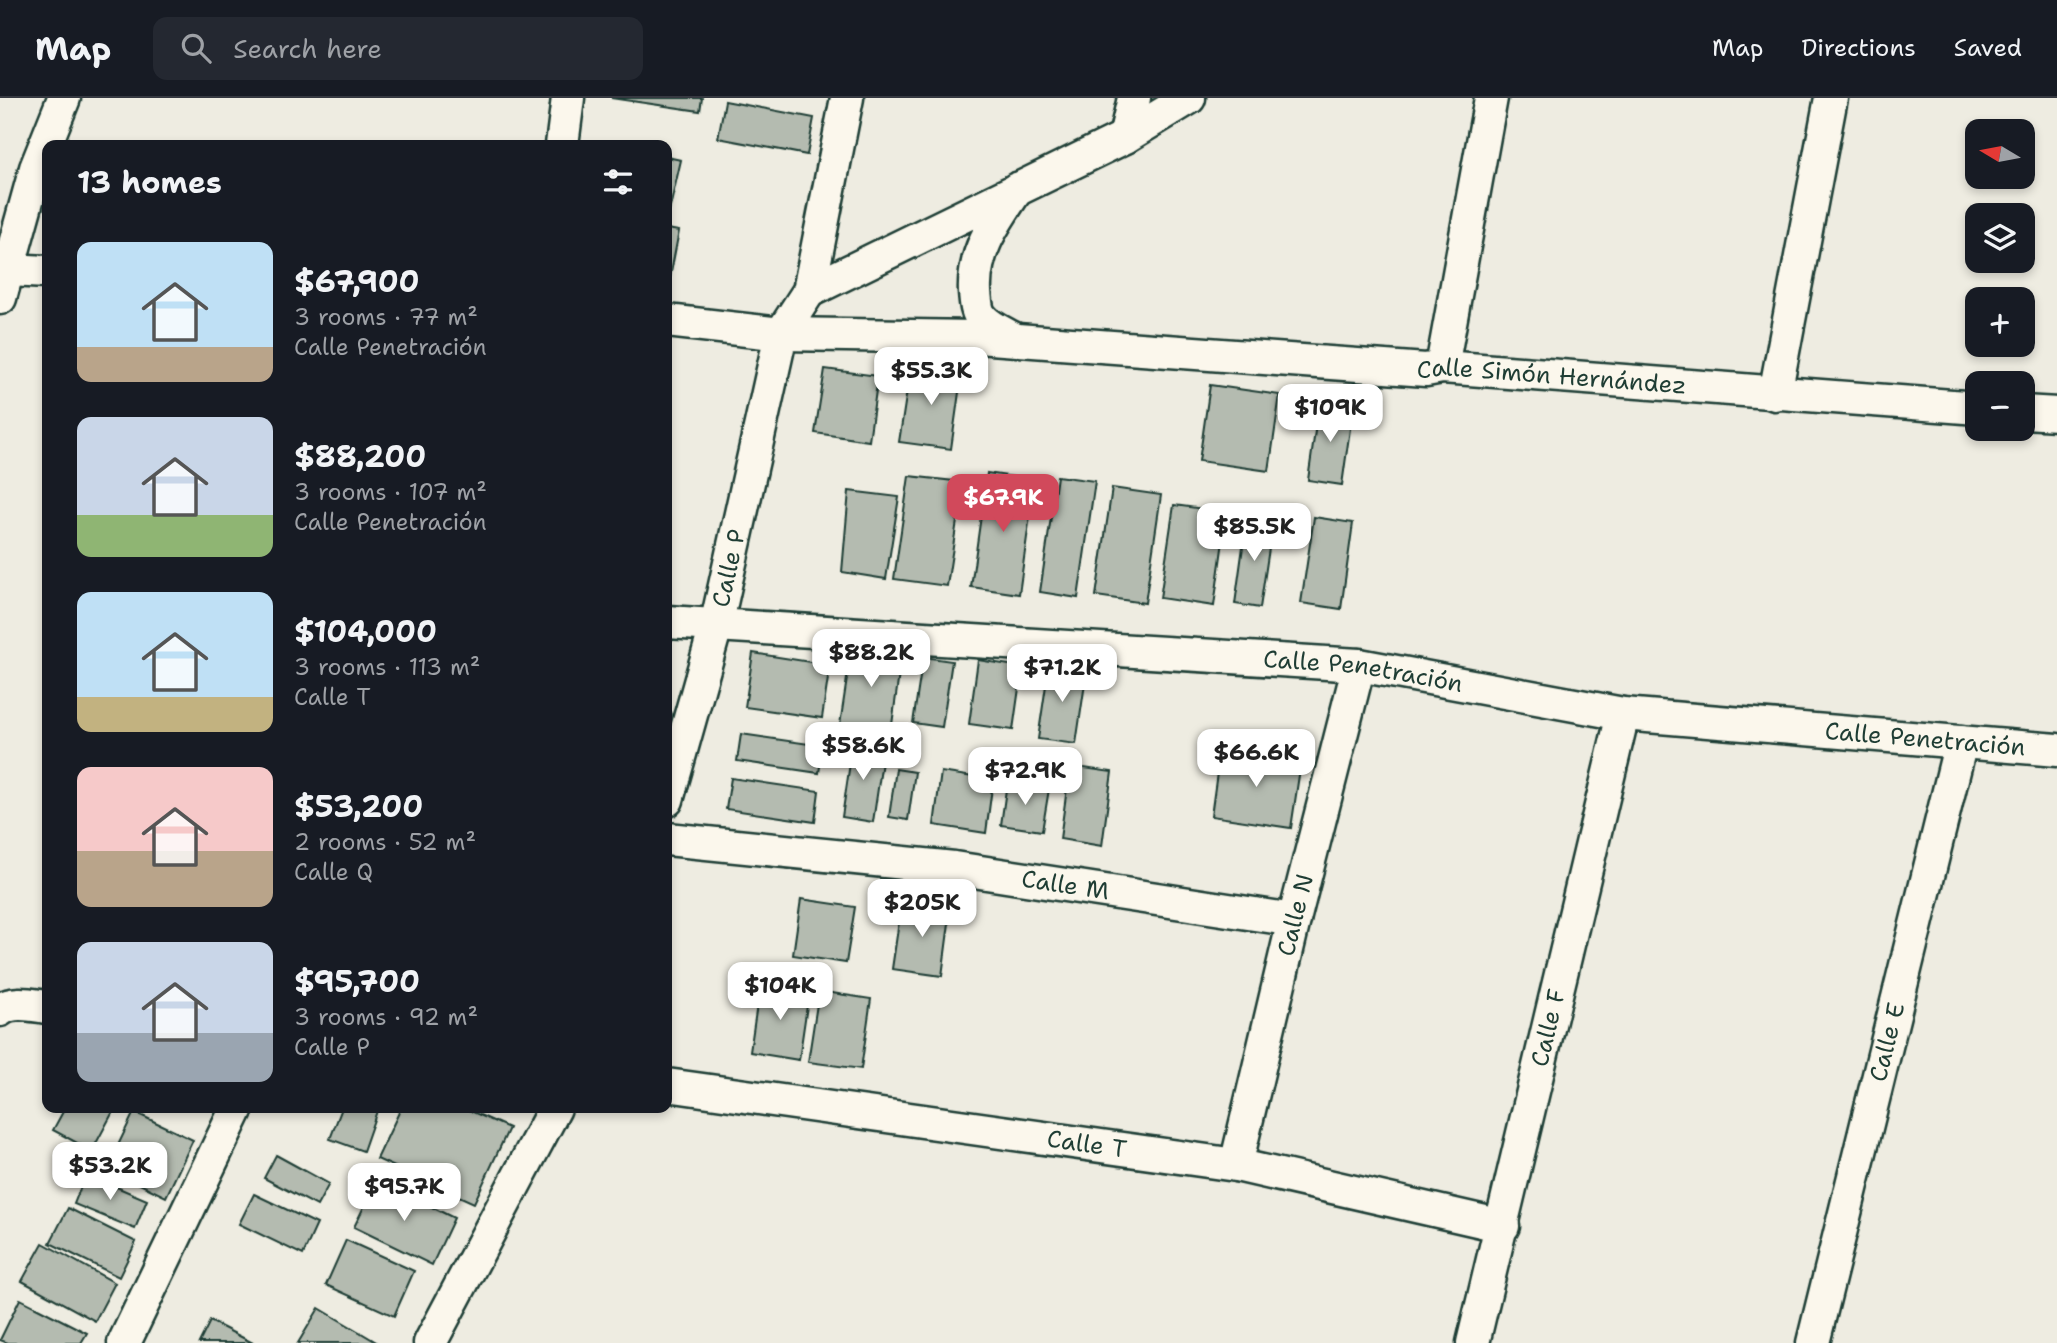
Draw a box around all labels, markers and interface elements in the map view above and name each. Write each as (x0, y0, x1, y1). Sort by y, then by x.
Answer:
search box (153, 17, 643, 80)
text: Map (35, 26, 111, 71)
icon: search (177, 29, 215, 67)
text: Search here (233, 31, 382, 66)
text: Map (1712, 32, 1763, 64)
text: Directions (1801, 32, 1916, 64)
text: Saved (1954, 32, 2022, 64)
north arrow (1965, 119, 2035, 189)
map controls (1965, 119, 2035, 441)
text: 13 homes (77, 162, 222, 203)
icon: filters (599, 163, 637, 201)
button: layers (1965, 203, 2035, 273)
text: $67,900 (294, 261, 420, 302)
icon: home (133, 270, 217, 354)
button: + (1965, 287, 2035, 357)
text: 3 rooms · 77 m² (294, 302, 478, 332)
text: Calle Penetración (294, 332, 487, 362)
pin: $55.3K (874, 348, 988, 407)
street label: Calle Simón Hernández (1416, 351, 1688, 402)
text: $55.3K (890, 355, 972, 385)
button: − (1965, 371, 2035, 441)
pin: $109K (1281, 384, 1379, 444)
text: $109K (1294, 392, 1366, 422)
text: $88,200 (294, 436, 426, 477)
icon: home (133, 445, 217, 529)
pin: $67.9K (946, 474, 1060, 534)
text: 3 rooms · 107 m² (294, 477, 487, 507)
text: $67.9K (963, 482, 1043, 512)
pin: $85.5K (1197, 504, 1311, 563)
text: Calle Penetración (294, 507, 487, 537)
text: $85.5K (1213, 511, 1295, 541)
street label: Calle P (705, 526, 753, 610)
text: $104,000 (294, 611, 437, 652)
icon: home (133, 620, 217, 704)
pin: $88.2K (814, 630, 928, 689)
text: $88.2K (828, 637, 914, 667)
street label: Calle Penetración (1262, 643, 1465, 700)
pin: $71.2K (1005, 644, 1119, 704)
text: 3 rooms · 113 m² (294, 652, 480, 682)
text: $71.2K (1023, 652, 1101, 682)
text: Calle T (294, 682, 371, 712)
street label: Calle Penetración (1824, 715, 2027, 763)
pin: $58.6K (806, 722, 920, 782)
text: $58.6K (821, 730, 905, 760)
pin: $66.6K (1199, 730, 1313, 789)
text: $66.6K (1213, 737, 1299, 767)
pin: $72.9K (968, 748, 1082, 807)
text: $72.9K (984, 755, 1066, 785)
text: $53,200 (294, 786, 423, 827)
icon: home (133, 795, 217, 879)
text: 2 rooms · 52 m² (294, 827, 476, 857)
text: Calle Q (294, 857, 373, 887)
street label: Calle M (1019, 863, 1111, 908)
street label: Calle N (1270, 870, 1321, 959)
pin: $205K (873, 880, 971, 939)
text: $205K (883, 887, 961, 917)
text: $95,700 (294, 961, 420, 1002)
pin: $104K (731, 962, 829, 1022)
icon: home (133, 970, 217, 1054)
text: $104K (744, 970, 816, 1000)
street label: Calle F (1523, 986, 1573, 1070)
street label: Calle E (1862, 999, 1912, 1085)
text: 3 rooms · 92 m² (294, 1002, 478, 1032)
text: Calle P (294, 1032, 370, 1062)
street label: Calle T (1045, 1123, 1129, 1165)
pin: $53.2K (53, 1142, 167, 1202)
text: $53.2K (68, 1150, 152, 1180)
pin: $95.7K (347, 1164, 461, 1223)
text: $95.7K (364, 1171, 444, 1201)

